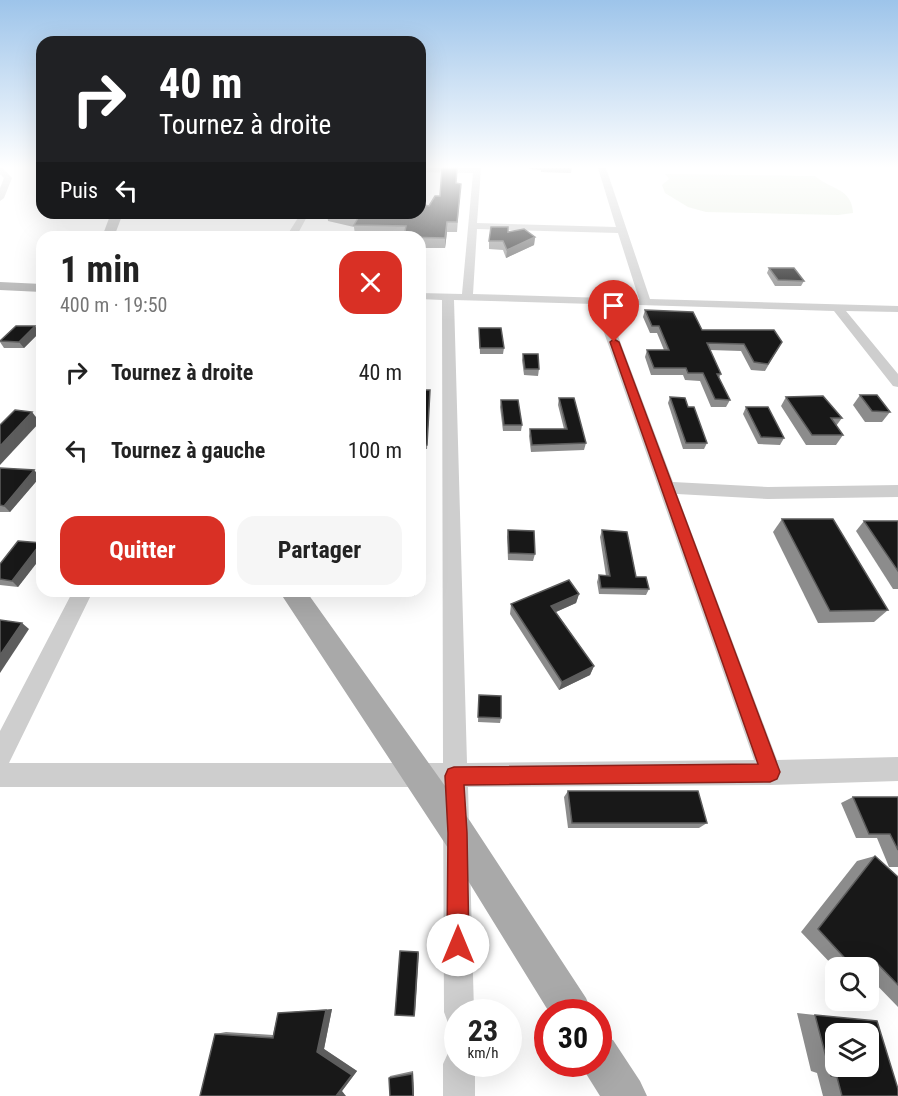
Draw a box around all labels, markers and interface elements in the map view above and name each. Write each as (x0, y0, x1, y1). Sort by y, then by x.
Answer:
text: 40 m (159, 59, 242, 108)
icon: right (60, 60, 138, 138)
text: Tournez à droite (159, 109, 331, 141)
icon: left (110, 174, 143, 207)
text: Puis (60, 178, 98, 203)
text: 1 min (60, 249, 140, 291)
button: close (339, 251, 402, 314)
pin (588, 280, 639, 342)
icon: arrive (597, 289, 630, 322)
text: 400 m · 19:50 (60, 293, 167, 317)
icon: right (60, 356, 93, 389)
text: Tournez à droite (111, 360, 253, 385)
text: 40 m (359, 360, 402, 385)
icon: left (60, 434, 93, 467)
text: Tournez à gauche (111, 438, 265, 463)
text: 100 m (348, 438, 402, 463)
button: Quitter (60, 516, 225, 585)
button: Partager (237, 516, 402, 585)
position arrow (426, 913, 490, 977)
map controls (825, 957, 879, 1077)
button: search (825, 957, 879, 1011)
speed limit sign: 30 (534, 999, 612, 1077)
text: 23 (468, 1013, 498, 1048)
button: layers (825, 1023, 879, 1077)
text: km/h (468, 1044, 498, 1062)

